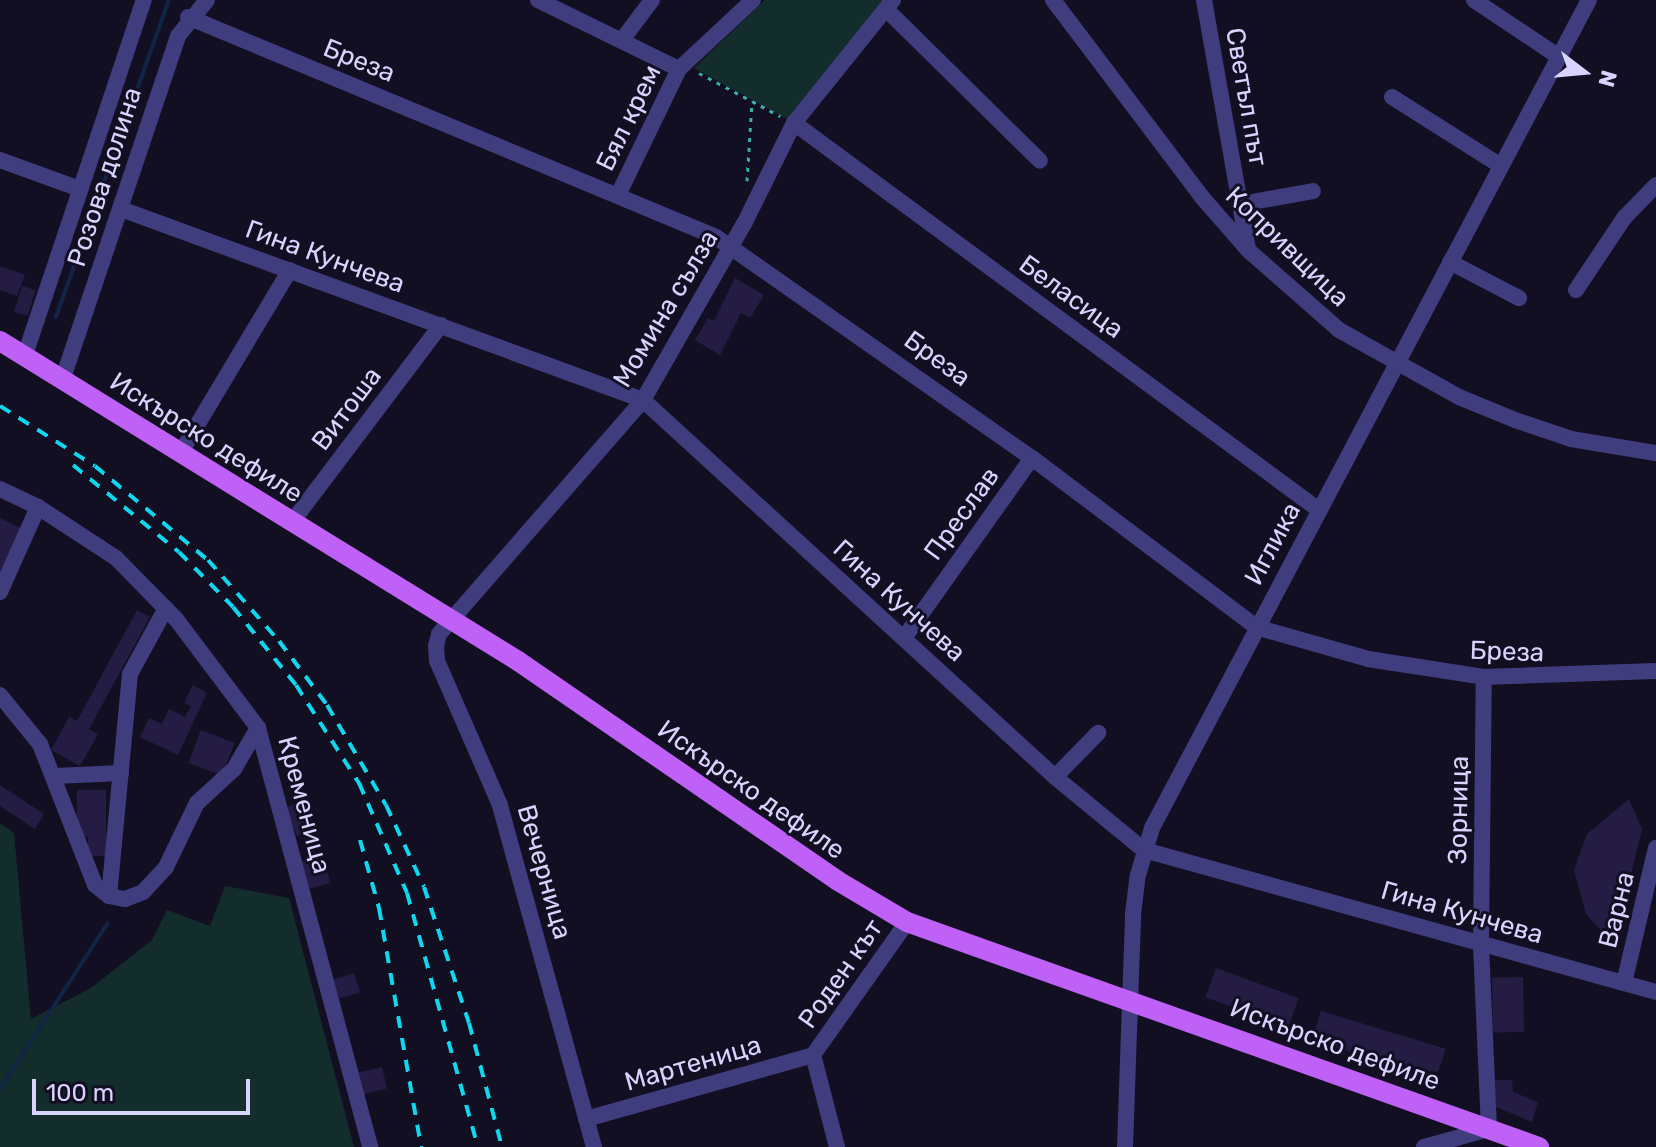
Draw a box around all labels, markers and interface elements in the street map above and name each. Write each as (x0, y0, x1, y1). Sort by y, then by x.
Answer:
street label: Светъл път (1219, 26, 1273, 168)
north arrow (1544, 32, 1624, 112)
street label: Бреза (319, 33, 399, 89)
street label: Бял крем (590, 60, 668, 176)
text: N (1592, 67, 1623, 90)
street label: Розова долина (61, 83, 149, 271)
street label: Копривщица (1219, 180, 1355, 314)
street label: Гина Кунчева (241, 214, 409, 300)
street label: Момина сълза (607, 225, 725, 393)
street label: Беласица (1013, 249, 1129, 345)
street label: Бреза (898, 325, 976, 393)
street label: Витоша (306, 361, 388, 457)
street label: Искърско дефиле (104, 366, 308, 510)
street label: Преслав (918, 462, 1006, 566)
street label: Иглика (1238, 497, 1308, 591)
street label: Гина Кунчева (827, 534, 971, 668)
street label: Бреза (1469, 635, 1545, 669)
street label: Искърско дефиле (651, 714, 851, 866)
street label: Кременица (271, 733, 337, 877)
street label: Зорница (1442, 755, 1476, 865)
street label: Вечерница (510, 801, 578, 943)
street label: Варна (1593, 869, 1641, 951)
street label: Гина Кунчева (1377, 875, 1547, 951)
street label: Роден кът (792, 913, 890, 1035)
street label: Искърско дефиле (1226, 993, 1444, 1097)
street label: Мартеница (621, 1030, 765, 1098)
scale bar (36, 1063, 254, 1113)
text: 100 m (46, 1079, 114, 1107)

